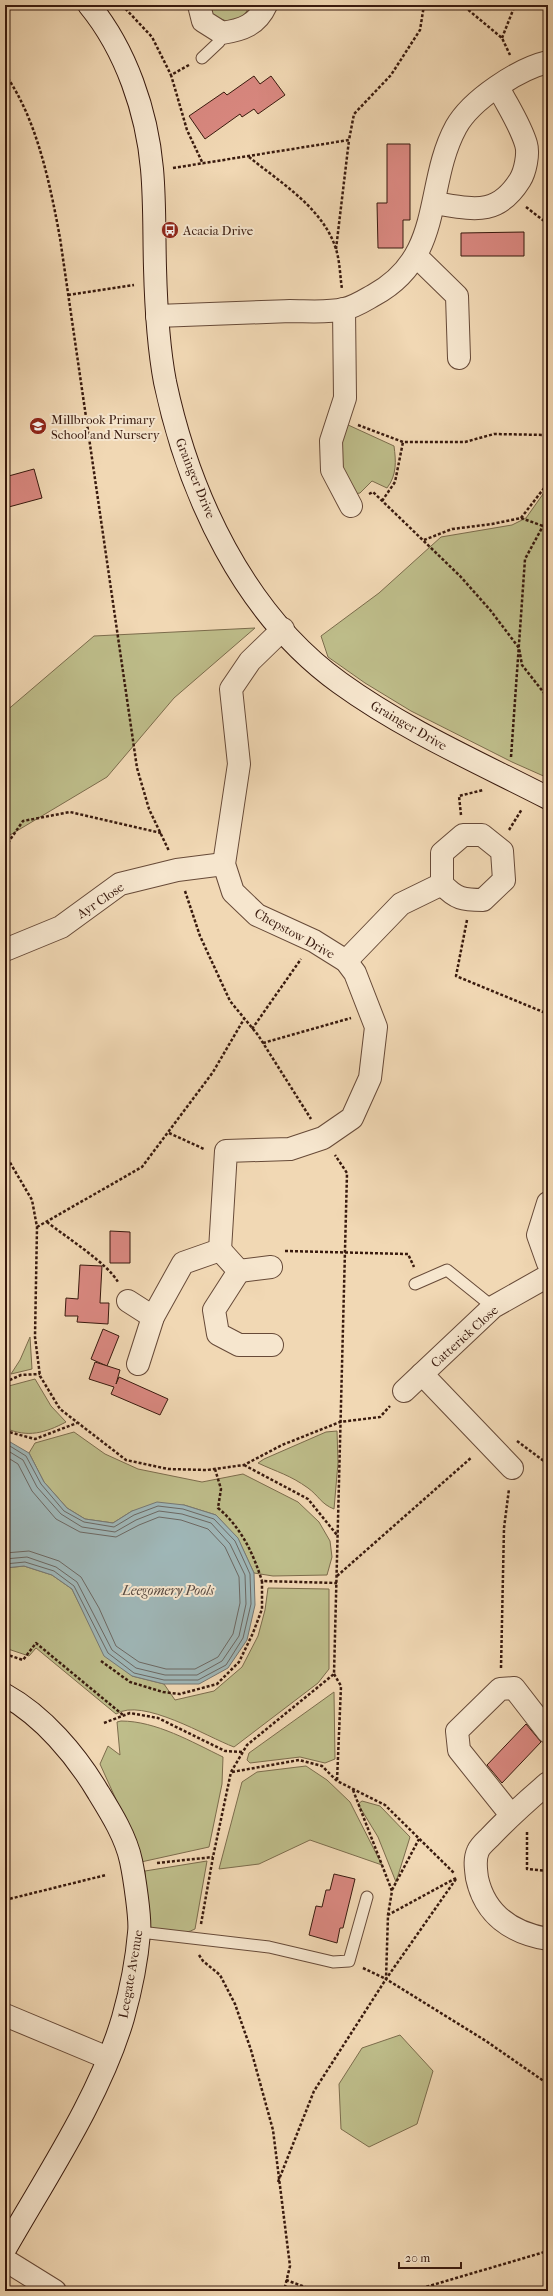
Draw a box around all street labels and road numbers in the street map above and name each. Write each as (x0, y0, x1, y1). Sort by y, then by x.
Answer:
street label: Grainger Drive (173, 436, 219, 521)
street label: Grainger Drive (368, 698, 450, 754)
street label: Ayr Close (73, 879, 127, 922)
street label: Chepstow Drive (252, 905, 338, 962)
street label: Catterick Close (428, 1302, 501, 1370)
street label: Leegate Avenue (115, 1928, 146, 2019)

